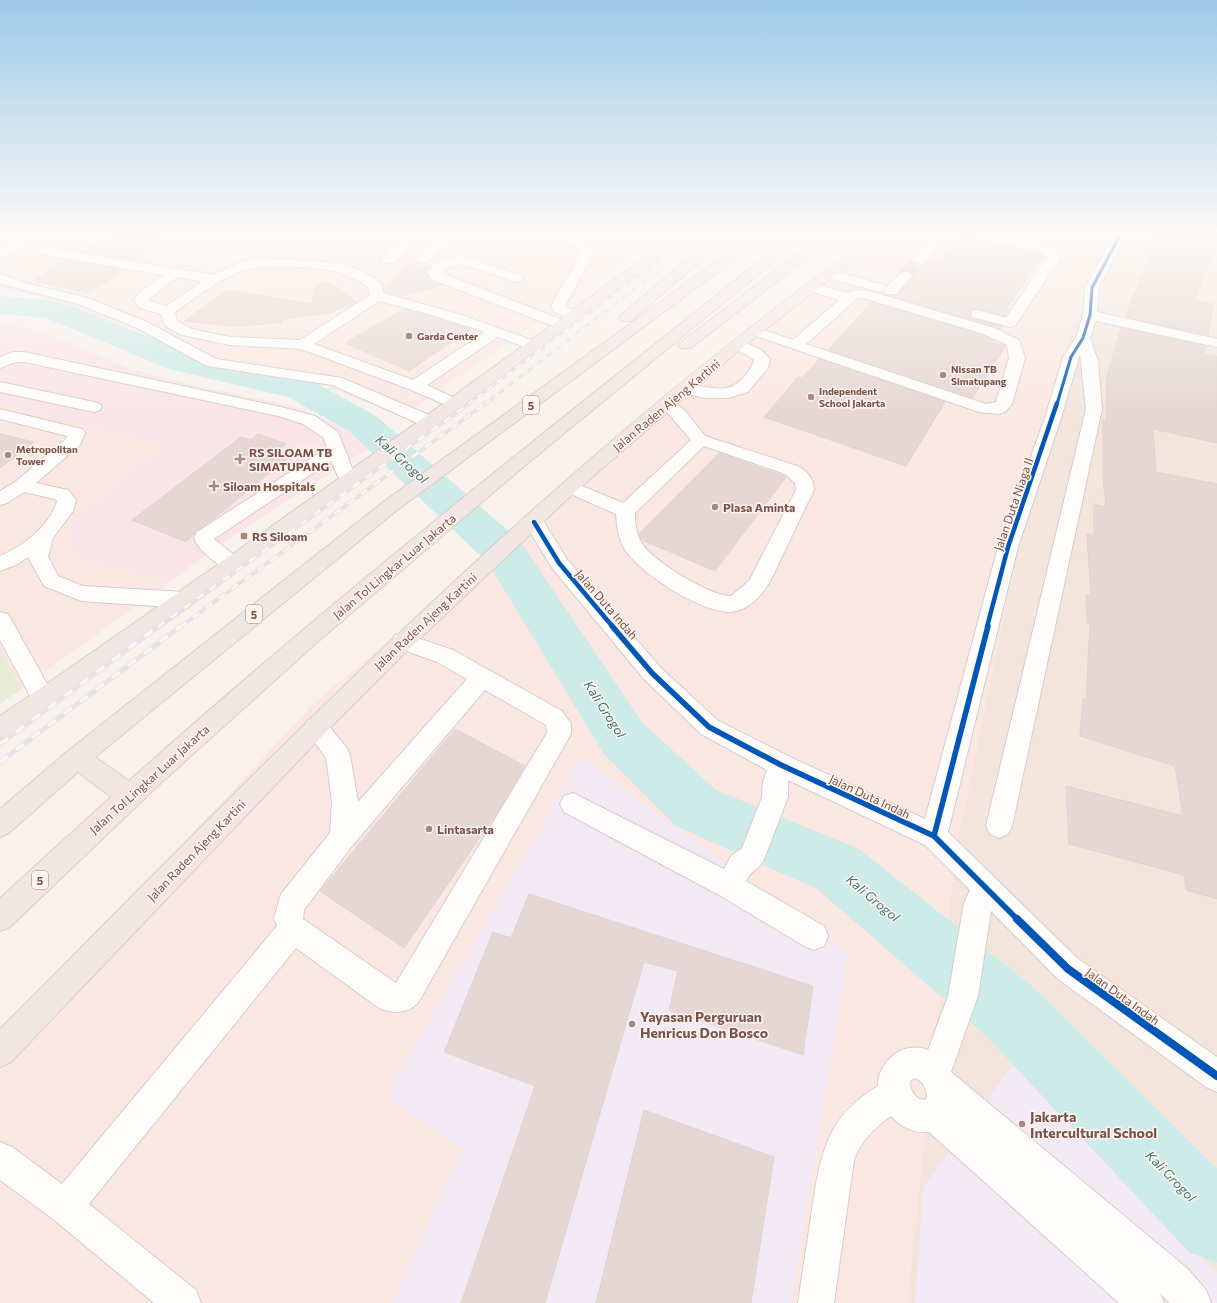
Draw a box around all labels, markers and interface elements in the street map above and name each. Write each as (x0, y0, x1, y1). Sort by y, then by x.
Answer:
place label: Garda Center (417, 330, 478, 342)
marker: Garda Center (404, 331, 414, 341)
street label: Jalan Raden Ajeng Kartini (610, 356, 723, 455)
place label: Nissan TB Simatupang (951, 363, 1007, 387)
marker: Nissan TB Simatupang (938, 370, 948, 380)
place label: Independent School Jakarta (819, 385, 885, 409)
marker: Independent School Jakarta (806, 392, 816, 402)
road number: 5 (523, 396, 539, 414)
water label: Kali Grogol (373, 431, 432, 487)
place label: Metropolitan Tower (16, 443, 78, 467)
place label: RS SILOAM TB SIMATUPANG (249, 445, 332, 473)
marker: Metropolitan Tower (3, 450, 13, 460)
marker: RS SILOAM TB SIMATUPANG (234, 453, 246, 465)
street label: Jalan Duta Niaga II (991, 456, 1036, 553)
place label: Siloam Hospitals (223, 479, 316, 493)
marker: Siloam Hospitals (208, 480, 220, 492)
place label: Plasa Aminta (723, 500, 795, 514)
marker: Plasa Aminta (710, 502, 720, 512)
street label: Jalan Tol Lingkar Luar Jakarta (330, 510, 459, 622)
place label: RS Siloam (252, 529, 308, 543)
marker: RS Siloam (239, 531, 249, 541)
street label: Jalan Duta Indah (572, 566, 641, 642)
street label: Jalan Raden Ajeng Kartini (371, 570, 480, 673)
road number: 5 (246, 605, 262, 623)
water label: Kali Grogol (581, 677, 630, 741)
street label: Jalan Tol Lingkar Luar Jakarta (86, 722, 212, 837)
street label: Jalan Duta Indah (827, 771, 913, 822)
street label: Jalan Raden Ajeng Kartini (144, 796, 249, 904)
place label: Lintasarta (437, 822, 494, 836)
marker: Lintasarta (424, 824, 434, 834)
road number: 5 (32, 871, 48, 889)
water label: Kali Grogol (843, 871, 904, 925)
street label: Jalan Duta Indah (1083, 965, 1163, 1028)
place label: Yayasan Perguruan Henricus Don Bosco (640, 1008, 768, 1041)
marker: Yayasan Perguruan Henricus Don Bosco (627, 1019, 637, 1029)
place label: Jakarta Intercultural School (1030, 1108, 1157, 1141)
marker: Jakarta Intercultural School (1017, 1119, 1027, 1129)
water label: Kali Grogol (1143, 1147, 1200, 1205)

